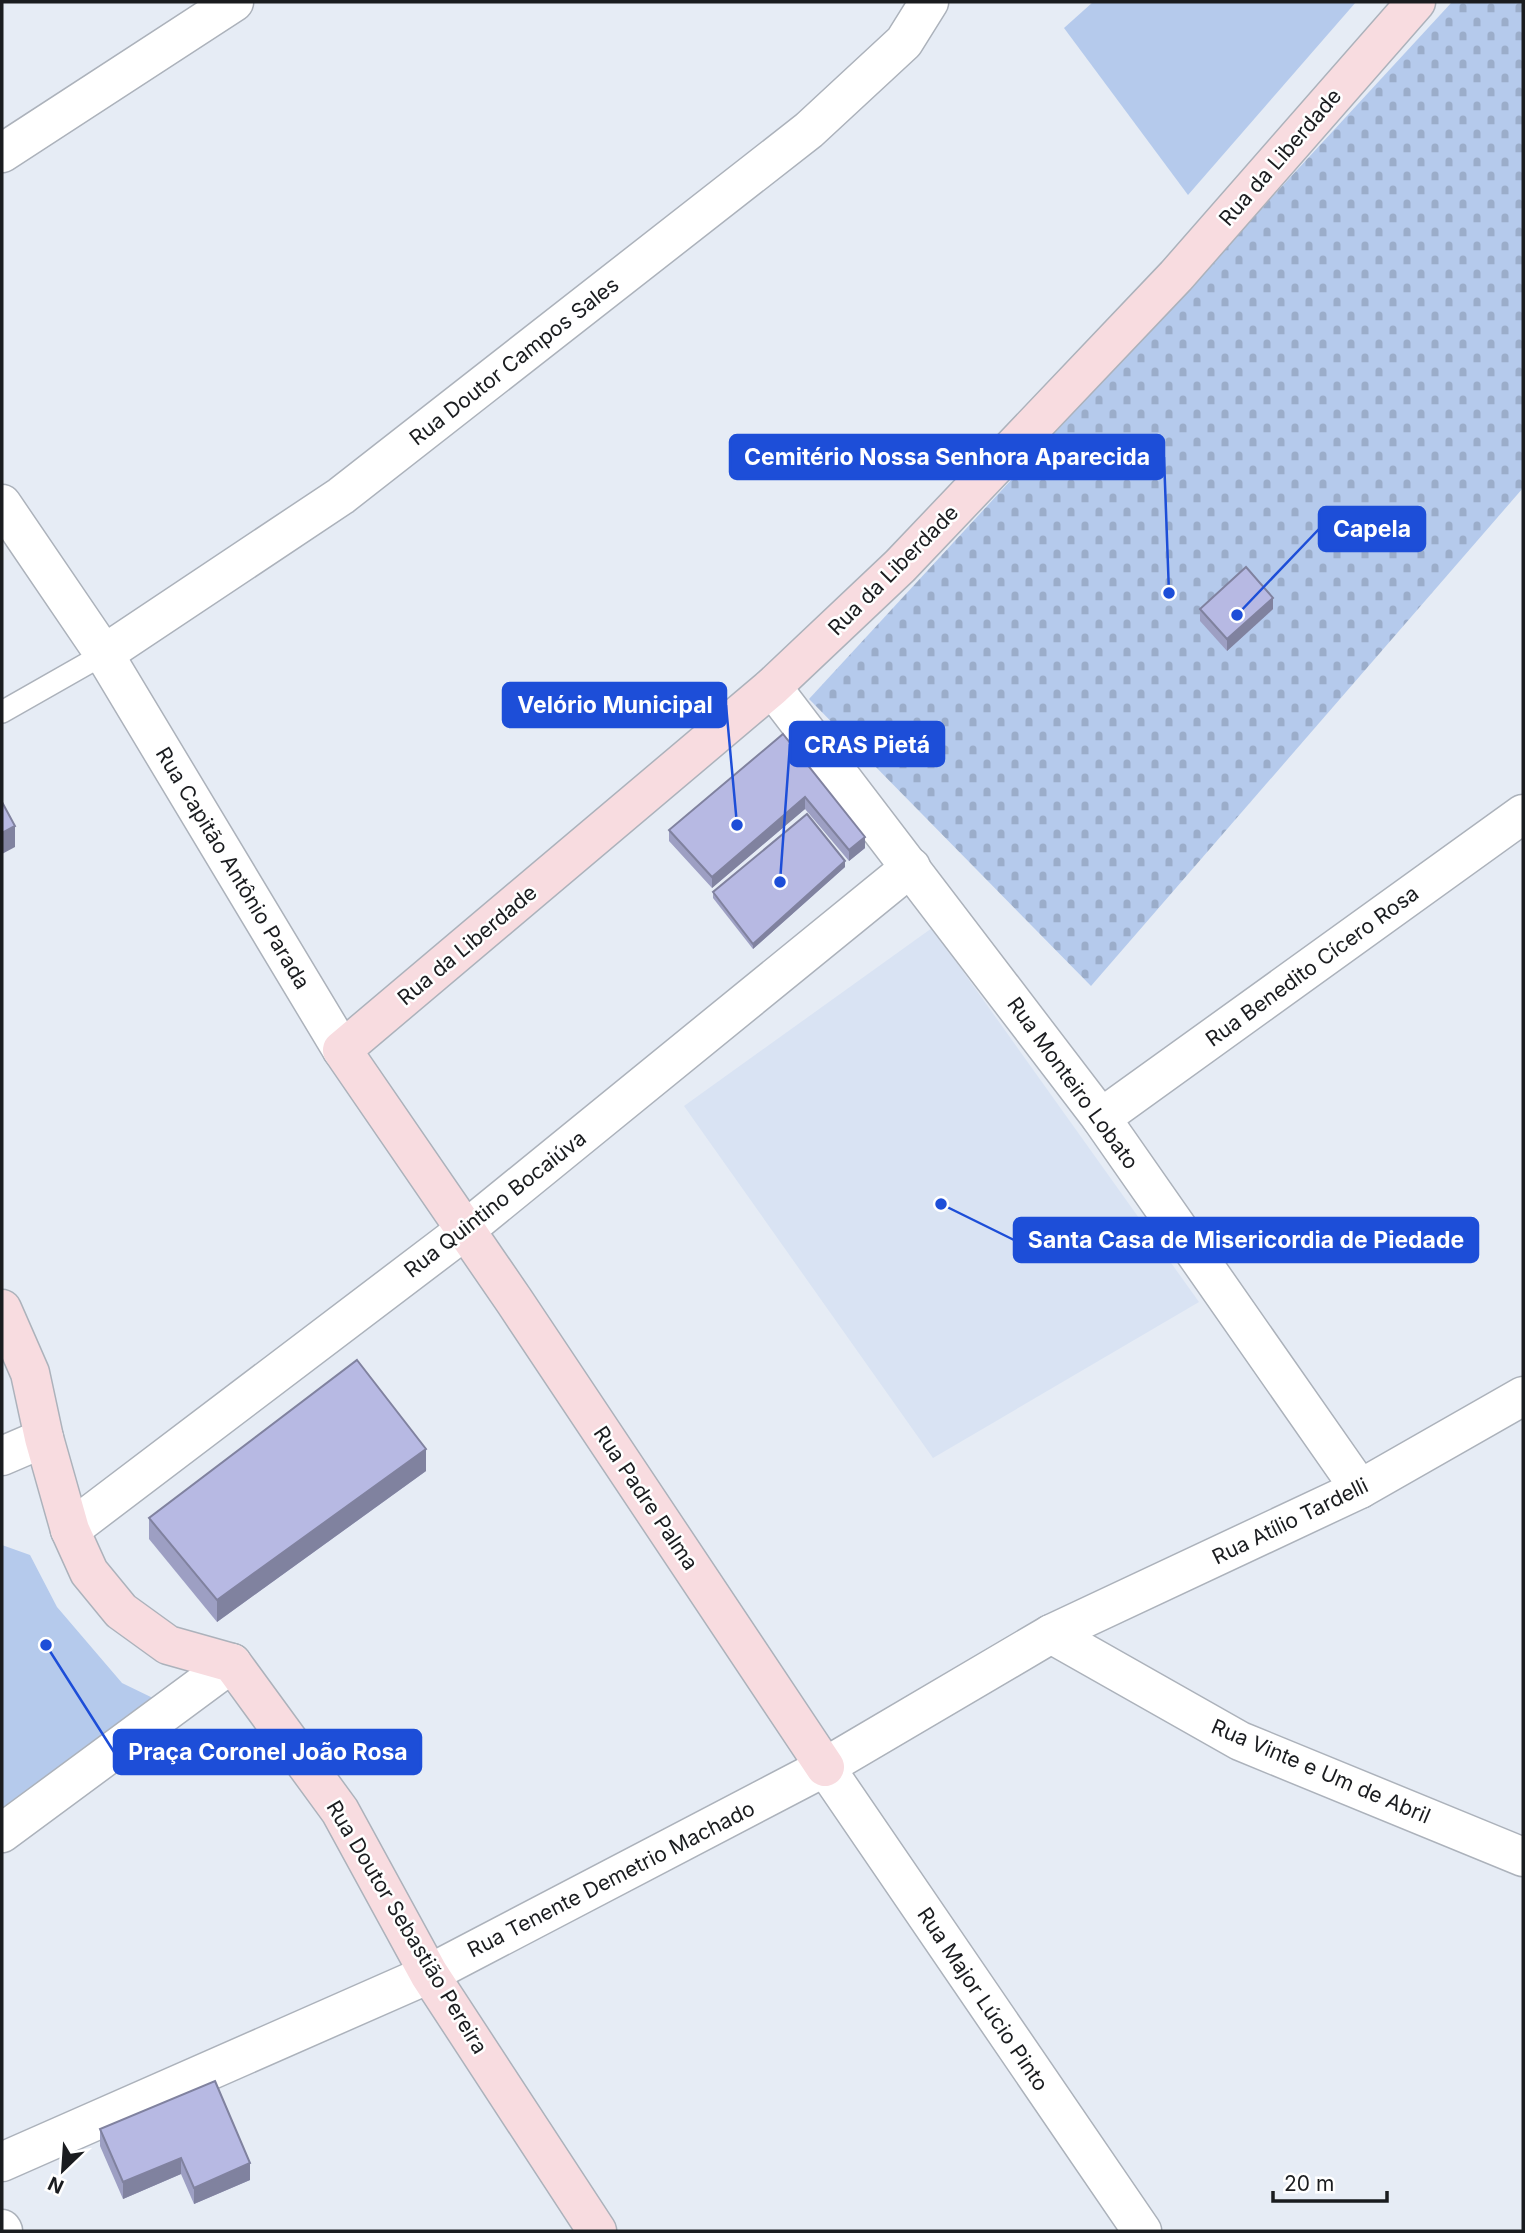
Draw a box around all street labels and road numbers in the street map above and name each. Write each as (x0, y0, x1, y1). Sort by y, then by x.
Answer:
street label: Rua da Liberdade (1214, 83, 1346, 231)
street label: Rua Doutor Campos Sales (404, 272, 624, 450)
street label: Rua da Liberdade (823, 500, 963, 640)
street label: Rua Capitão Antônio Parada (151, 743, 315, 993)
street label: Rua da Liberdade (392, 880, 542, 1010)
street label: Rua Benedito Cícero Rosa (1201, 880, 1423, 1052)
street label: Rua Monteiro Lobato (1002, 992, 1144, 1174)
street label: Rua Quintino Bocaiúva (399, 1125, 591, 1283)
street label: Rua Padre Palma (589, 1421, 703, 1575)
street label: Rua Atílio Tardelli (1208, 1472, 1372, 1570)
street label: Rua Vinte e Um de Abril (1208, 1714, 1434, 1828)
street label: Rua Tenente Demetrio Machado (463, 1795, 759, 1963)
street label: Rua Doutor Sebastião Pereira (321, 1796, 493, 2058)
street label: Rua Major Lúcio Pinto (912, 1903, 1054, 2095)

